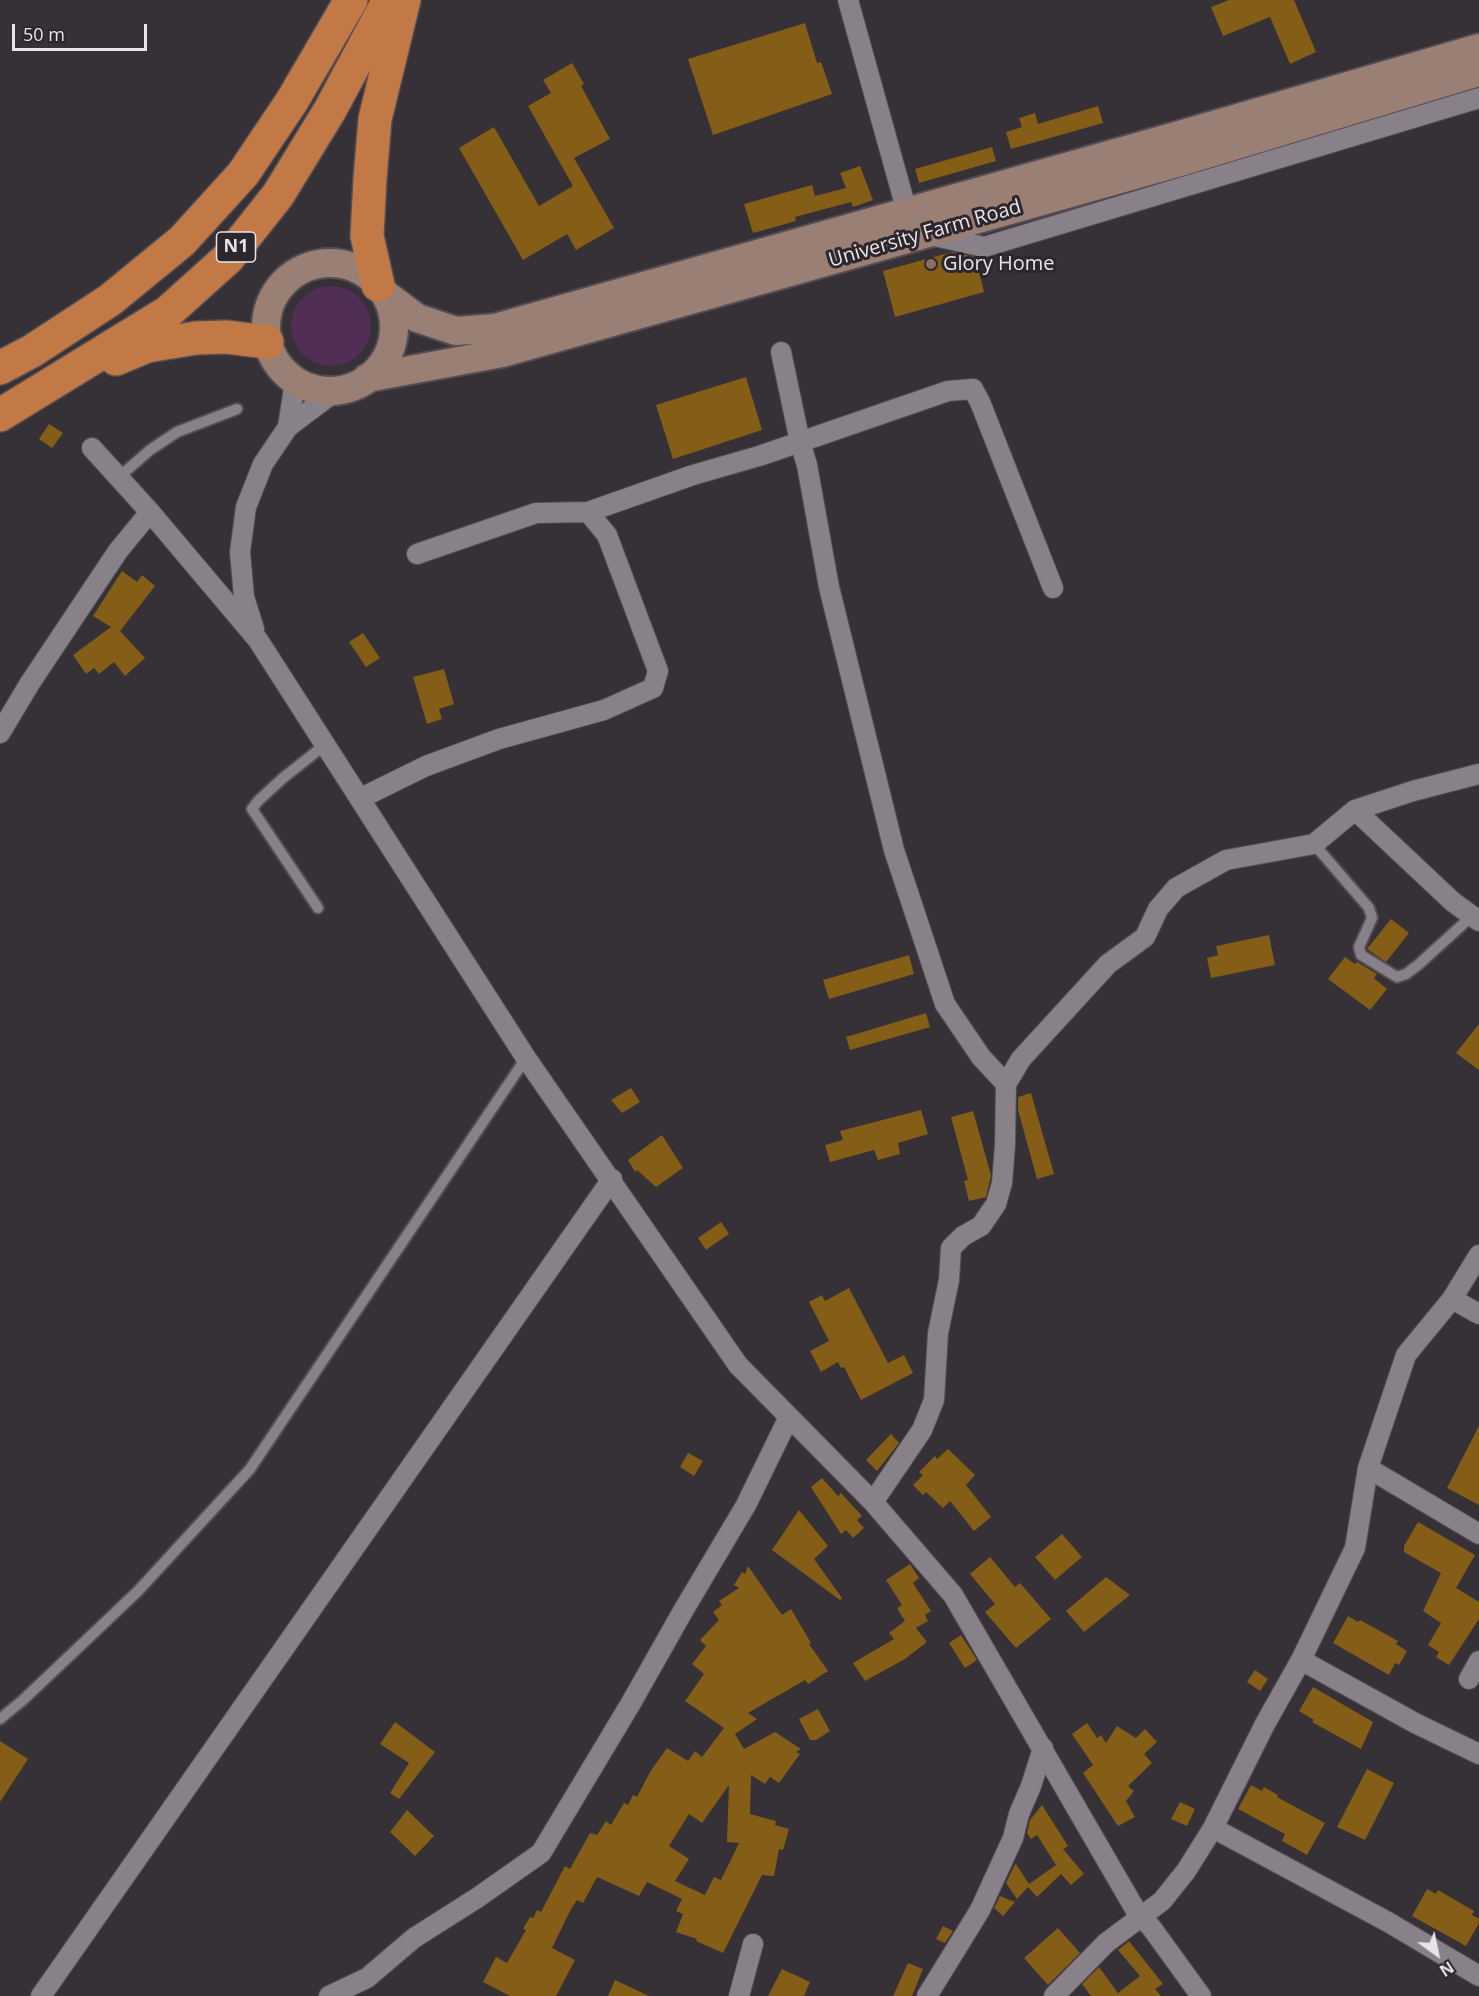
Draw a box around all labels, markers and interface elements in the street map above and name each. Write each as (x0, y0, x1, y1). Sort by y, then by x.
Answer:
scale bar (15, 12, 150, 50)
text: 50 m (23, 22, 65, 46)
street label: University Farm Road (826, 195, 1024, 273)
road number: N1 (216, 232, 256, 262)
place label: Glory Home (943, 252, 1055, 276)
marker: Glory Home (924, 257, 938, 271)
north arrow (1407, 1924, 1467, 1984)
text: N (1435, 1956, 1458, 1982)

